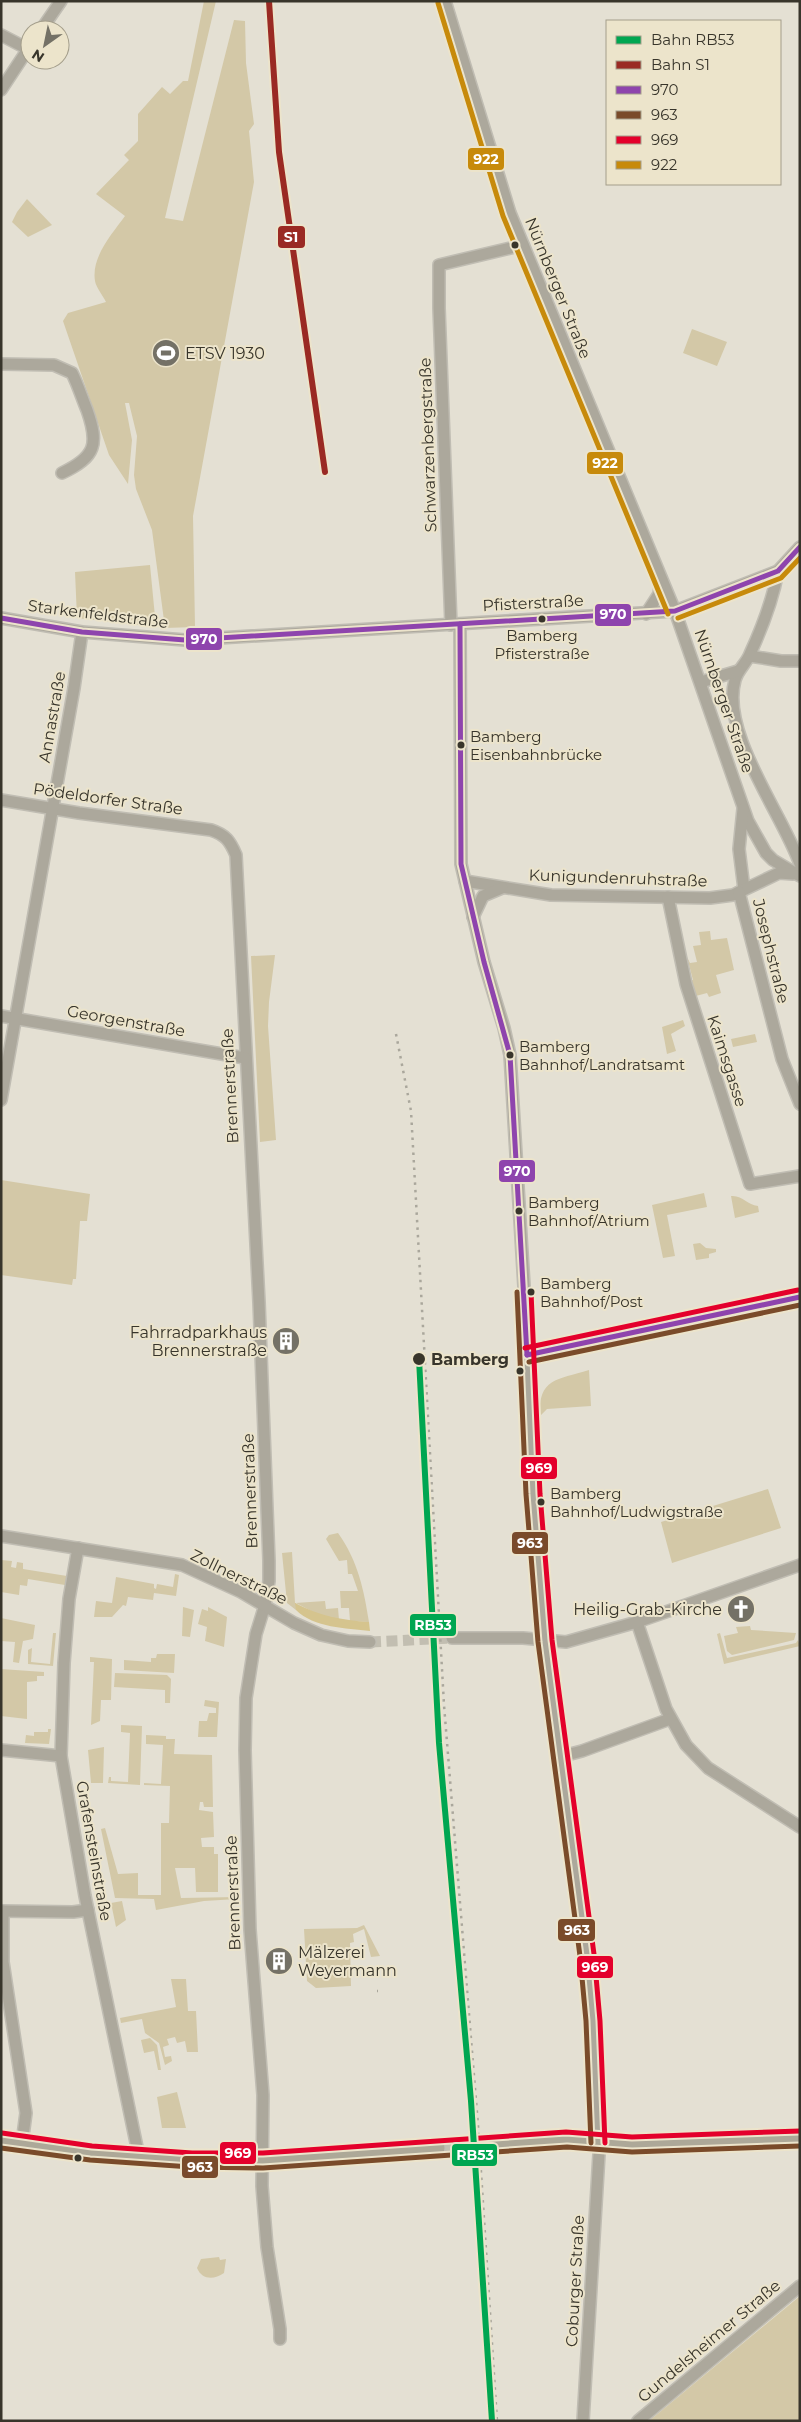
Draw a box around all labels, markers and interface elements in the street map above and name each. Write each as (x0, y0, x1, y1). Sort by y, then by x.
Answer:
north arrow (20, 20, 70, 70)
legend (606, 20, 781, 185)
text: Bahn RB53 (651, 30, 734, 49)
text: N (28, 45, 48, 67)
text: Bahn S1 (651, 55, 710, 74)
text: 970 (651, 80, 679, 99)
text: 963 (651, 105, 678, 124)
text: 969 (651, 130, 678, 149)
line badge: 922 (467, 147, 505, 171)
text: 922 (473, 150, 499, 168)
text: 922 (651, 155, 677, 174)
street label: Nürnberger Straße (521, 215, 595, 361)
line badge: S1 (277, 225, 306, 249)
text: S1 (284, 228, 298, 246)
unlabelled marker (510, 240, 520, 250)
sports icon: ETSV 1930 (151, 338, 181, 368)
place label: ETSV 1930 (185, 344, 265, 363)
street label: Schwarzenbergstraße (415, 357, 441, 533)
line badge: 922 (586, 451, 624, 475)
text: 922 (592, 454, 618, 472)
street label: Pfisterstraße (482, 591, 584, 615)
street label: Starkenfeldstraße (27, 596, 169, 632)
line badge: 970 (594, 603, 632, 627)
text: 970 (600, 605, 626, 623)
marker: Bamberg Pfisterstraße (537, 614, 547, 624)
place label: Bamberg Pfisterstraße (495, 626, 589, 663)
line badge: 970 (185, 627, 223, 651)
street label: Nürnberger Straße (690, 627, 758, 775)
text: 970 (191, 630, 217, 648)
street label: Annastraße (35, 670, 69, 764)
place label: Bamberg Eisenbahnbrücke (470, 727, 602, 764)
marker: Bamberg Eisenbahnbrücke (456, 740, 466, 750)
street label: Pödeldorfer Straße (32, 779, 184, 819)
street label: Kunigundenruhstraße (528, 865, 708, 891)
street label: Josephstraße (749, 896, 793, 1005)
street label: Georgenstraße (65, 1001, 187, 1041)
street label: Kaimsgasse (703, 1013, 751, 1109)
street label: Brennerstraße (217, 1028, 243, 1144)
place label: Bamberg Bahnhof/Landratsamt (519, 1037, 685, 1074)
marker: Bamberg Bahnhof/Landratsamt (505, 1050, 515, 1060)
line badge: 970 (498, 1159, 536, 1183)
text: 970 (504, 1162, 530, 1180)
place label: Bamberg Bahnhof/Atrium (528, 1193, 650, 1230)
marker: Bamberg Bahnhof/Atrium (514, 1206, 524, 1216)
place label: Bamberg Bahnhof/Post (540, 1274, 643, 1311)
marker: Bamberg Bahnhof/Post (526, 1287, 536, 1297)
place label: Fahrradparkhaus Brennerstraße (130, 1323, 267, 1360)
building icon: Fahrradparkhaus Brennerstraße (271, 1326, 301, 1356)
place label: Bamberg (431, 1350, 509, 1369)
marker: Bamberg (411, 1351, 427, 1367)
unlabelled marker (515, 1366, 525, 1376)
street label: Brennerstraße (238, 1433, 262, 1549)
line badge: 969 (520, 1456, 558, 1480)
text: 969 (526, 1459, 552, 1477)
place label: Bamberg Bahnhof/Ludwigstraße (550, 1484, 723, 1521)
marker: Bamberg Bahnhof/Ludwigstraße (536, 1497, 546, 1507)
line badge: 963 (511, 1531, 549, 1555)
text: 963 (517, 1534, 543, 1552)
street label: Zollnerstraße (187, 1545, 291, 1609)
church icon: Heilig-Grab-Kirche (726, 1594, 756, 1624)
place label: Heilig-Grab-Kirche (573, 1600, 722, 1619)
line badge: RB53 (409, 1613, 457, 1637)
text: RB53 (414, 1616, 452, 1634)
street label: Grafensteinstraße (72, 1779, 116, 1923)
street label: Brennerstraße (221, 1835, 245, 1951)
line badge: 963 (557, 1918, 596, 1942)
text: 963 (564, 1921, 590, 1939)
place label: Mälzerei Weyermann (298, 1943, 397, 1980)
building icon: Mälzerei Weyermann (264, 1946, 294, 1976)
line badge: 969 (576, 1955, 614, 1979)
text: 969 (582, 1958, 608, 1976)
line badge: 969 (219, 2141, 257, 2165)
line badge: RB53 (451, 2143, 498, 2167)
text: 969 (225, 2144, 251, 2162)
text: RB53 (456, 2146, 494, 2164)
unlabelled marker (73, 2153, 83, 2163)
line badge: 963 (181, 2155, 219, 2179)
text: 963 (187, 2158, 213, 2176)
street label: Coburger Straße (562, 2215, 588, 2347)
street label: Gundelsheimer Straße (634, 2276, 784, 2406)

